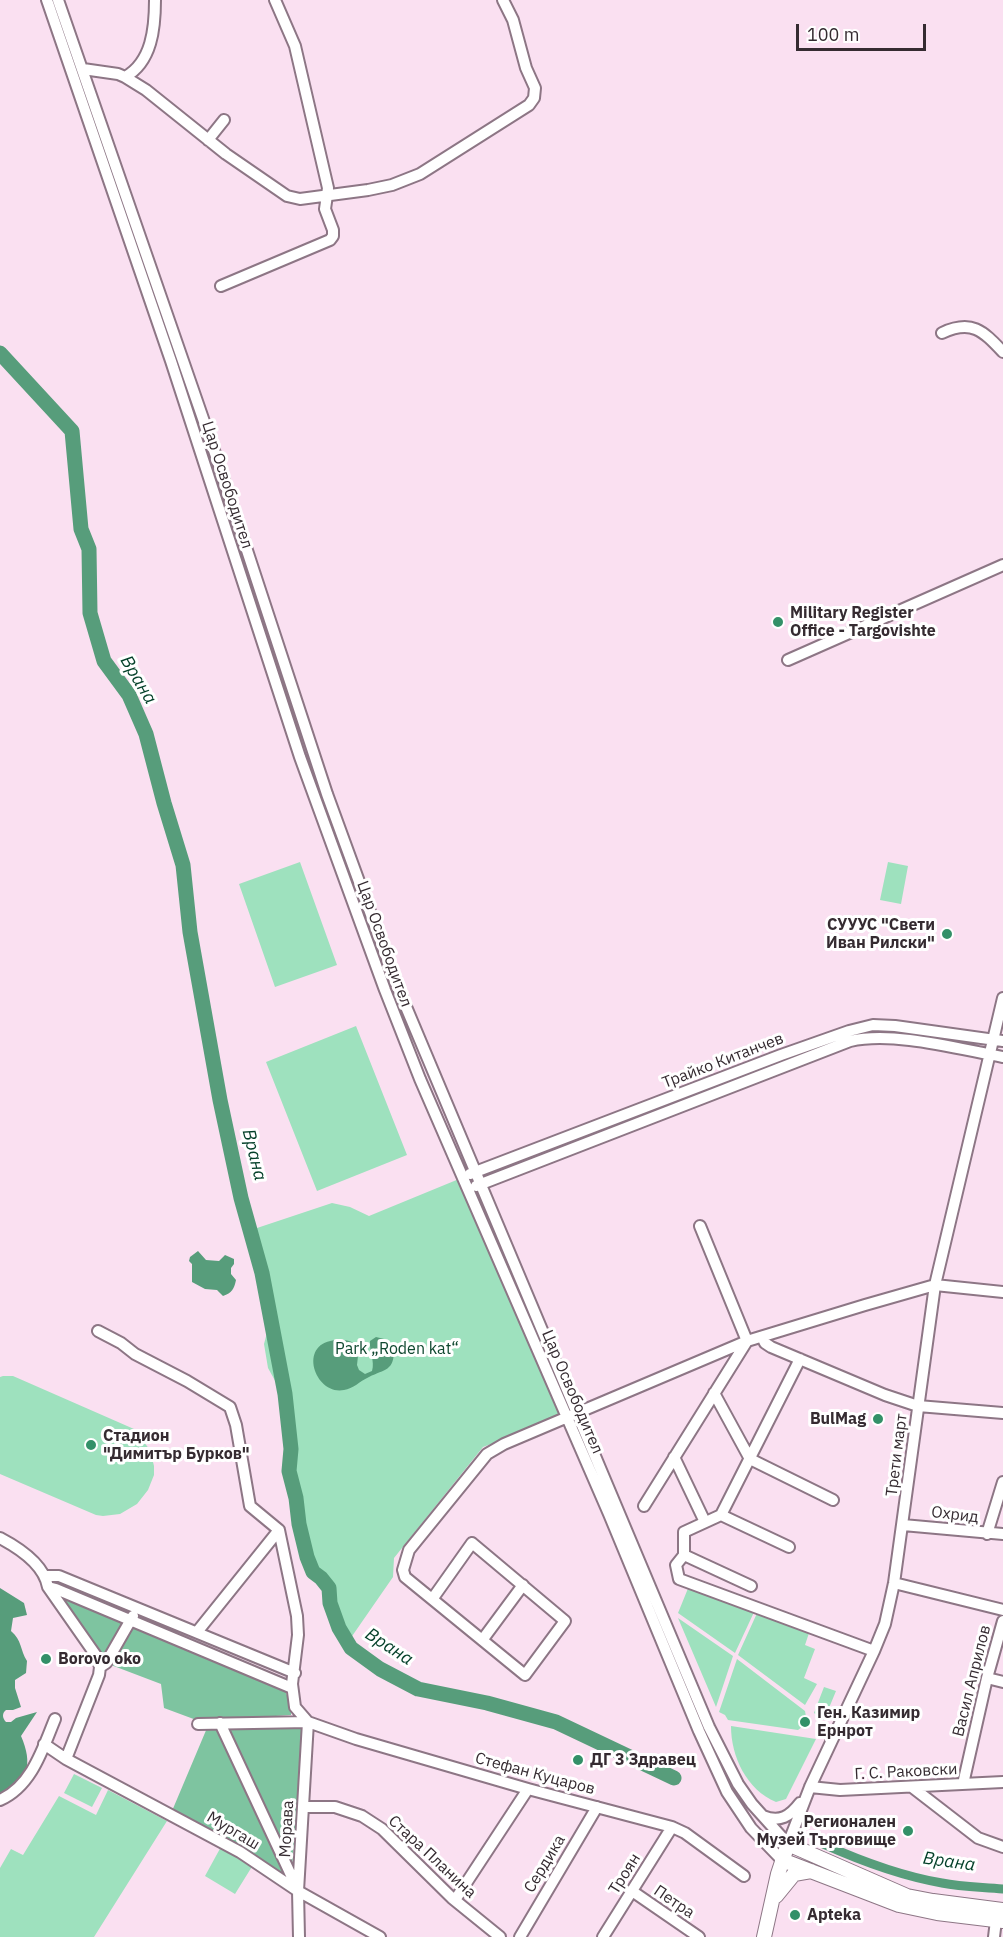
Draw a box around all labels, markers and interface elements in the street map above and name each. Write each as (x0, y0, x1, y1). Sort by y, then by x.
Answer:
scale bar (799, 12, 930, 50)
text: 100 m (807, 23, 859, 46)
street label: Цар Освободител (197, 419, 257, 551)
place label: Military Register Office - Targovishte (790, 603, 936, 641)
marker: Military Register Office - Targovishte (771, 615, 785, 629)
water label: Врана (115, 652, 161, 708)
street label: Цар Освободител (352, 878, 416, 1010)
place label: СУУУС "Свети Иван Рилски" (826, 915, 935, 953)
marker: СУУУС "Свети Иван Рилски" (940, 927, 954, 941)
street label: Трайко Китанчев (660, 1029, 786, 1093)
water label: Врана (237, 1127, 271, 1183)
street label: Цар Освободител (537, 1327, 607, 1457)
park label: Park „Roden kat“ (335, 1339, 459, 1359)
place label: BulMag (810, 1409, 866, 1429)
marker: BulMag (871, 1412, 885, 1426)
street label: Трети март (882, 1412, 912, 1498)
place label: Стадион "Димитър Бурков" (103, 1426, 250, 1464)
marker: Стадион "Димитър Бурков" (84, 1438, 98, 1452)
street label: Охрид (930, 1503, 980, 1527)
street label: Васил Априлов (949, 1623, 995, 1739)
water label: Врана (361, 1624, 417, 1670)
place label: Borovo oko (58, 1649, 141, 1669)
marker: Borovo oko (39, 1652, 53, 1666)
place label: Ген. Казимир Ернрот (817, 1703, 920, 1741)
marker: Ген. Казимир Ернрот (798, 1715, 812, 1729)
street label: Стефан Куцаров (473, 1749, 597, 1799)
place label: ДГ 3 Здравец (590, 1750, 696, 1770)
marker: ДГ 3 Здравец (571, 1753, 585, 1767)
street label: Г. С. Раковски (854, 1760, 958, 1784)
street label: Морава (276, 1800, 298, 1858)
street label: Мургаш (203, 1808, 263, 1854)
street label: Стара Планина (384, 1811, 480, 1903)
place label: Регионален Музей Търговище (756, 1812, 896, 1850)
marker: Регионален Музей Търговище (901, 1824, 915, 1838)
street label: Сердика (520, 1832, 570, 1896)
water label: Врана (921, 1848, 977, 1876)
street label: Троян (605, 1850, 645, 1898)
street label: Петра (650, 1881, 698, 1923)
place label: Apteka (807, 1905, 861, 1925)
marker: Apteka (788, 1908, 802, 1922)

